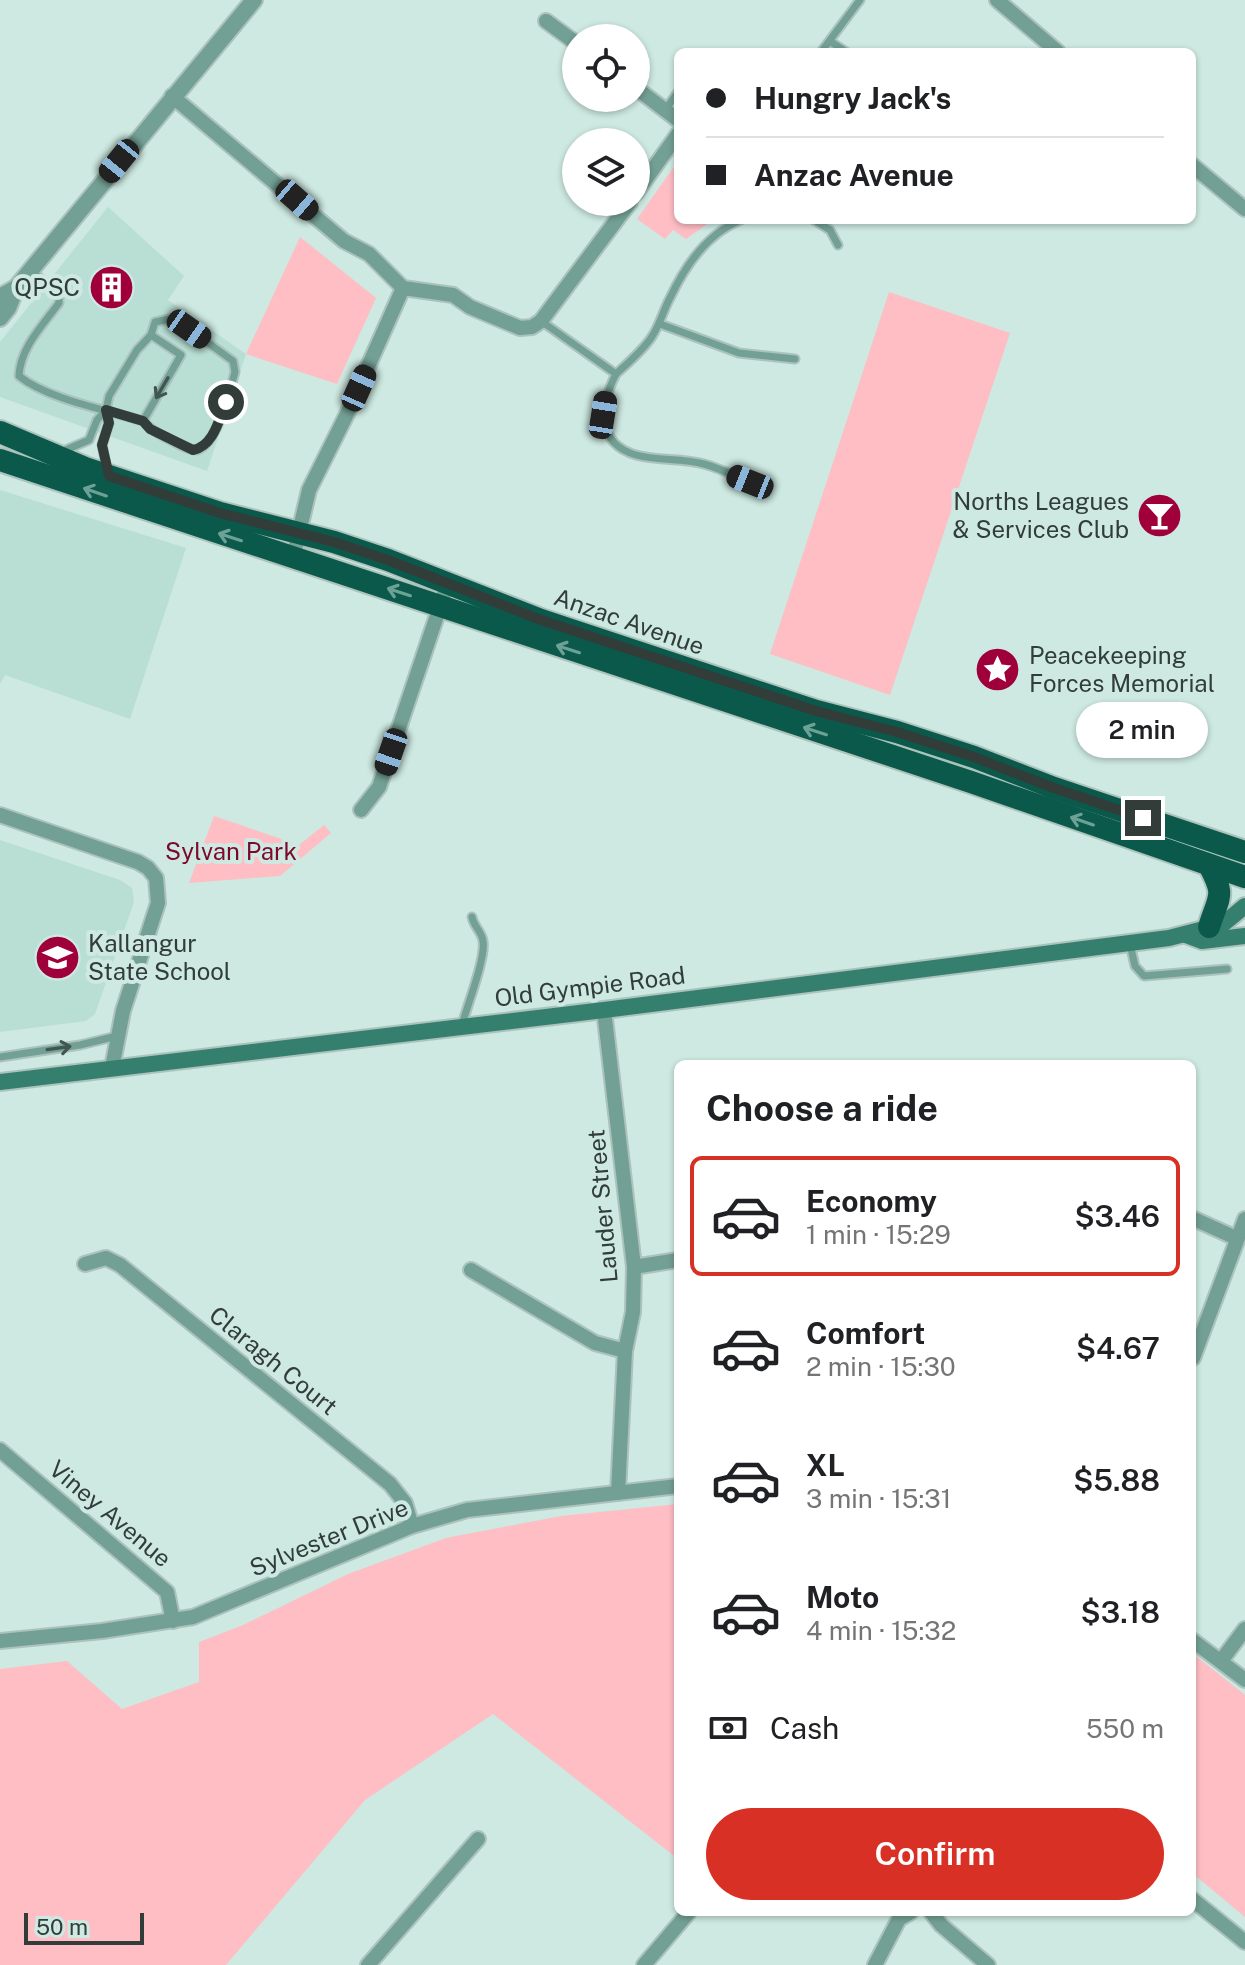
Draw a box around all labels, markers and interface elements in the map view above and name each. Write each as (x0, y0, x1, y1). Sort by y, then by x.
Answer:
map controls (562, 24, 650, 216)
button: locate (562, 24, 650, 112)
text: Hungry Jack's (754, 80, 951, 116)
button: layers (562, 128, 650, 216)
car (95, 135, 143, 187)
text: Anzac Avenue (754, 157, 954, 193)
car (271, 175, 323, 225)
building icon: QPSC (87, 264, 135, 312)
place label: QPSC (14, 273, 80, 301)
car (162, 305, 216, 353)
car (338, 361, 380, 415)
one-way arrow (154, 375, 169, 399)
route start (208, 384, 244, 420)
car (587, 389, 619, 441)
car (723, 462, 777, 502)
one-way arrow (83, 483, 108, 498)
place label: Norths Leagues & Services Club (953, 487, 1129, 543)
bar icon: Norths Leagues & Services Club (1136, 492, 1184, 540)
one-way arrow (218, 528, 243, 543)
street label: Anzac Avenue (551, 582, 708, 660)
one-way arrow (387, 584, 412, 599)
one-way arrow (556, 641, 581, 655)
place label: Peacekeeping Forces Memorial (1029, 641, 1215, 697)
place icon: Peacekeeping Forces Memorial (974, 646, 1022, 694)
callout: 2 min (1077, 702, 1209, 758)
text: 2 min (1108, 714, 1176, 745)
one-way arrow (802, 723, 828, 738)
car (372, 725, 410, 779)
route end (1125, 800, 1161, 836)
one-way arrow (1070, 813, 1095, 828)
park label: Sylvan Park (165, 837, 297, 865)
place label: Kallangur State School (88, 929, 231, 985)
school or university icon: Kallangur State School (33, 934, 81, 982)
street label: Old Gympie Road (493, 960, 687, 1012)
one-way arrow (46, 1040, 71, 1055)
text: Choose a ride (706, 1087, 938, 1129)
street label: Lauder Street (581, 1128, 623, 1284)
icon: car (710, 1180, 782, 1252)
text: Economy (806, 1183, 937, 1219)
text: $3.46 (1074, 1198, 1160, 1234)
text: 1 min · 15:29 (806, 1219, 951, 1250)
street label: Claragh Court (204, 1300, 343, 1420)
icon: car (710, 1312, 782, 1384)
text: Comfort (806, 1315, 925, 1351)
text: $4.67 (1076, 1330, 1160, 1366)
text: 2 min · 15:30 (806, 1351, 956, 1382)
icon: car (710, 1444, 782, 1516)
text: XL (806, 1447, 845, 1483)
street label: Viney Avenue (44, 1454, 177, 1572)
text: $5.88 (1073, 1462, 1160, 1498)
text: 3 min · 15:31 (806, 1483, 951, 1514)
street label: Sylvester Drive (245, 1493, 412, 1582)
icon: car (710, 1576, 782, 1648)
text: Moto (806, 1579, 879, 1615)
text: $3.18 (1081, 1594, 1160, 1630)
text: 4 min · 15:32 (806, 1615, 956, 1646)
icon: cash (706, 1706, 750, 1750)
text: Cash (770, 1710, 839, 1746)
text: 550 m (1086, 1713, 1164, 1744)
button: Confirm (706, 1808, 1164, 1900)
scale bar (24, 1909, 144, 1945)
text: 50 m (36, 1914, 88, 1940)

